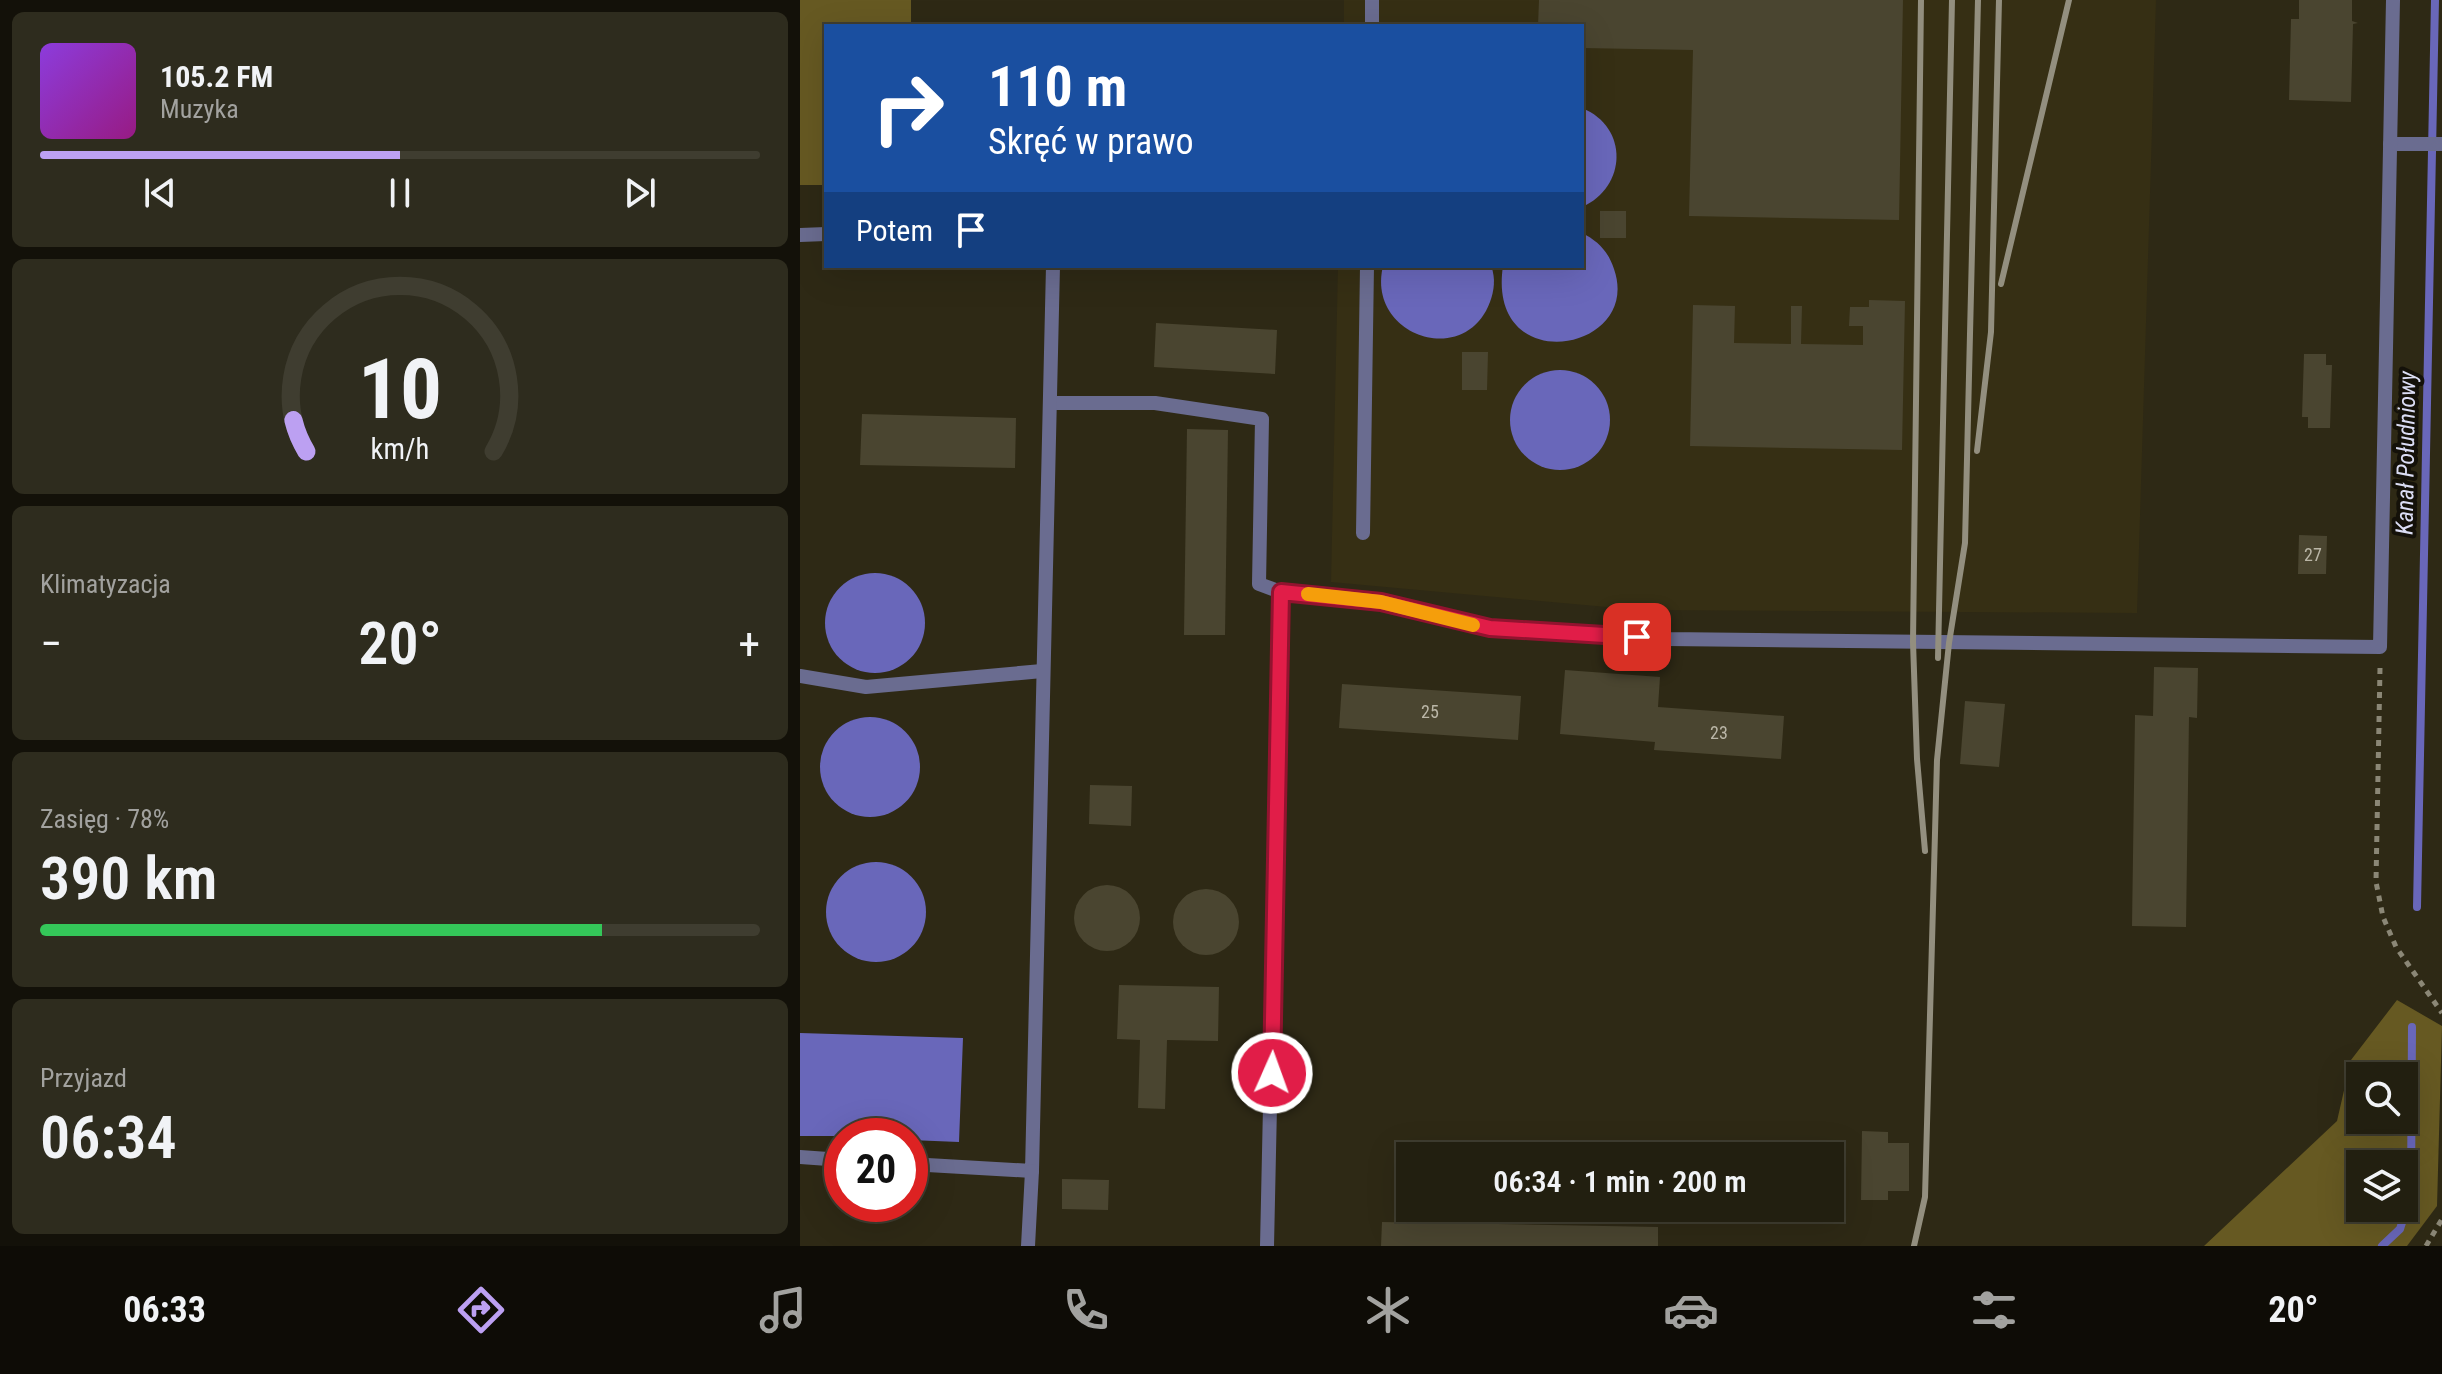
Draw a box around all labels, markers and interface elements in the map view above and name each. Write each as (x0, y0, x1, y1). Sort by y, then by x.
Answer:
text: 110 m (988, 54, 1127, 120)
icon: right (856, 56, 960, 160)
text: 105.2 FM (160, 59, 273, 94)
text: Muzyka (160, 94, 239, 124)
text: Skręć w prawo (988, 121, 1194, 163)
icon: previous (138, 171, 182, 215)
icon: pause (378, 171, 422, 215)
icon: next (618, 171, 662, 215)
icon: arrive (949, 208, 993, 252)
text: Potem (856, 213, 933, 248)
text: 10 (358, 341, 442, 438)
water label: Kanał Południowy (2391, 370, 2421, 535)
text: km/h (371, 432, 429, 466)
house number: 27 (2304, 544, 2322, 565)
text: Klimatyzacja (40, 569, 171, 599)
pin (1603, 603, 1671, 671)
text: 20° (358, 608, 442, 679)
icon: arrive (1615, 615, 1659, 659)
text: − (40, 618, 62, 670)
text: + (738, 618, 760, 670)
house number: 25 (1421, 701, 1439, 722)
house number: 23 (1710, 722, 1728, 743)
text: Zasięg · 78% (40, 804, 169, 834)
text: 390 km (40, 843, 217, 914)
position arrow (1230, 1031, 1314, 1115)
map controls (2346, 1062, 2418, 1222)
button: search (2346, 1062, 2418, 1134)
text: Przyjazd (40, 1063, 127, 1093)
text: 06:34 (40, 1102, 177, 1173)
speed limit sign: 20 (824, 1118, 928, 1222)
button: layers (2346, 1150, 2418, 1222)
text: 06:34 · 1 min · 200 m (1493, 1164, 1747, 1199)
icon: directions (453, 1282, 509, 1338)
icon: music (755, 1282, 811, 1338)
icon: phone (1058, 1282, 1114, 1338)
icon: climate (1360, 1282, 1416, 1338)
icon: car (1663, 1282, 1719, 1338)
icon: filters (1966, 1282, 2022, 1338)
text: 06:33 (123, 1289, 206, 1331)
text: 20° (2268, 1289, 2319, 1331)

